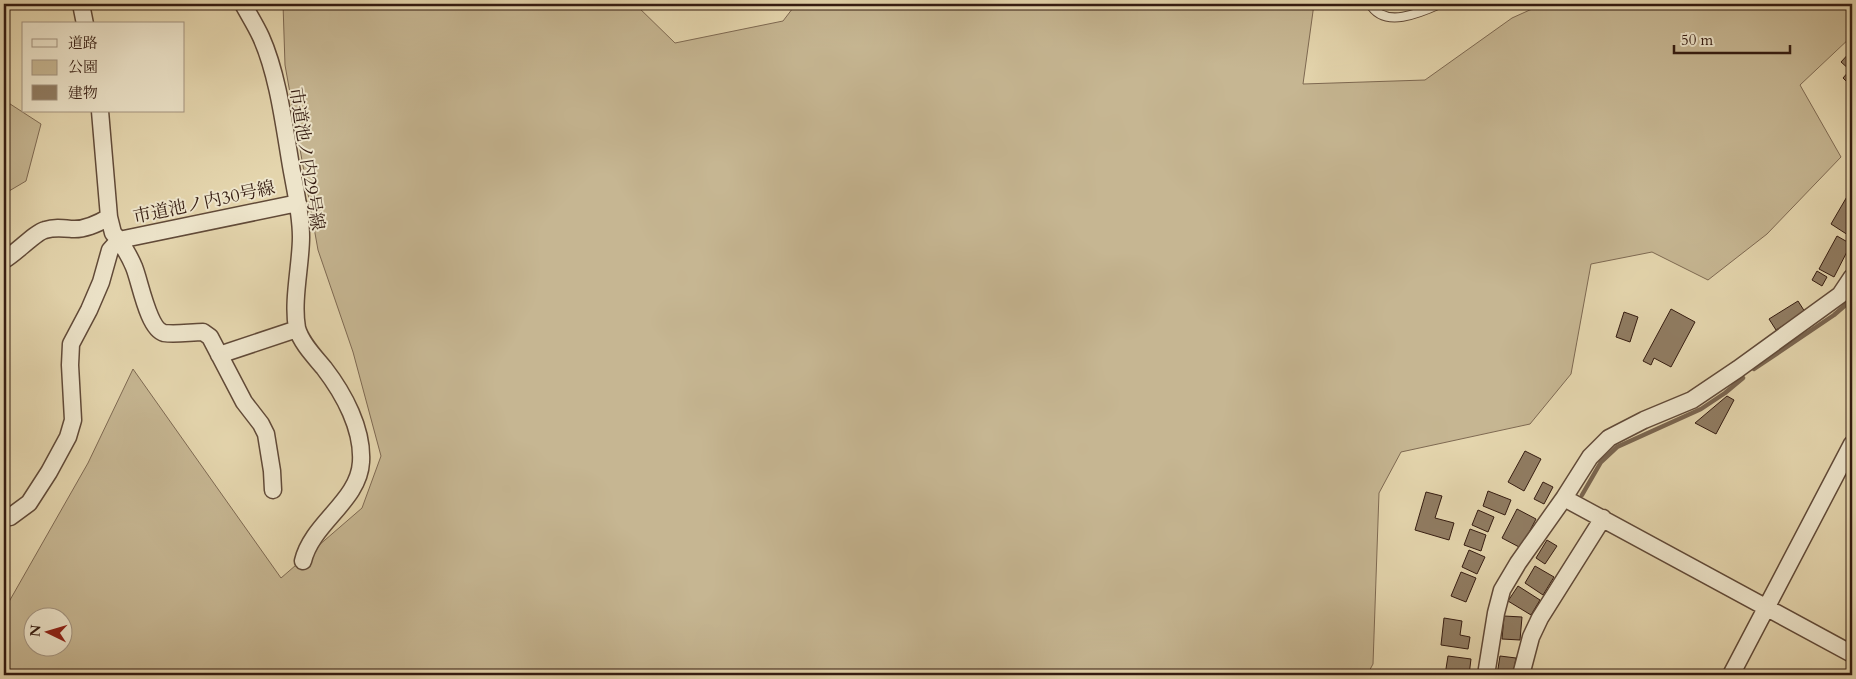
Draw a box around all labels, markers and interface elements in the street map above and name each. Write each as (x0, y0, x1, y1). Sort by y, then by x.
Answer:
legend (22, 22, 185, 112)
scale bar (1674, 22, 1790, 54)
text: 50 m (1681, 30, 1713, 50)
text: 道路 (68, 33, 98, 53)
text: 公園 (68, 57, 98, 77)
text: 建物 (68, 83, 98, 103)
street label: 市道池ノ内29号線 (283, 86, 330, 232)
street label: 市道池ノ内30号線 (131, 175, 277, 230)
north arrow (22, 606, 72, 656)
text: N (26, 624, 46, 638)

